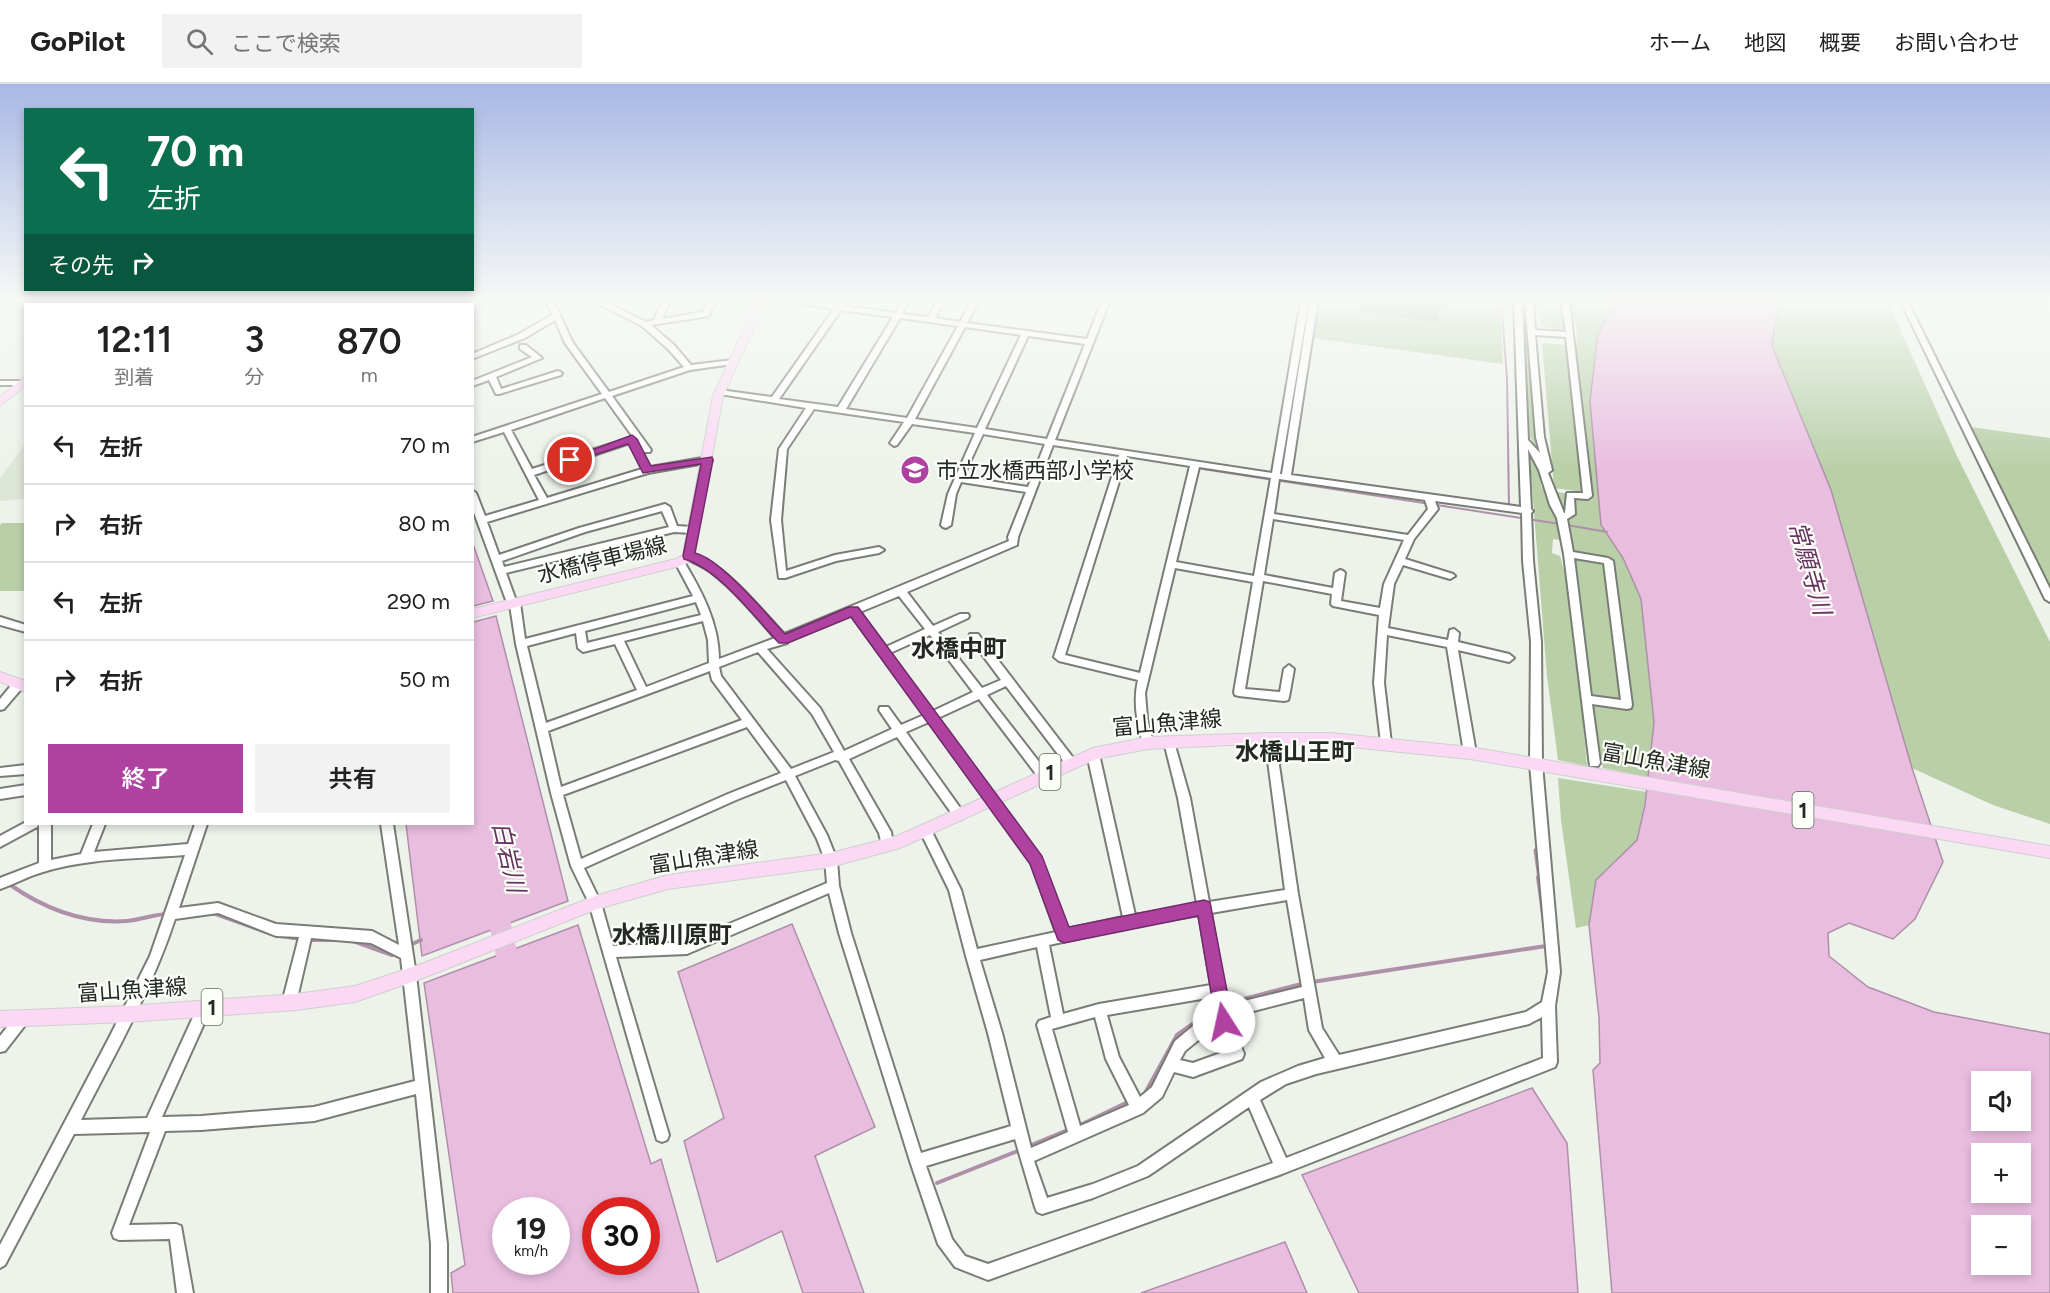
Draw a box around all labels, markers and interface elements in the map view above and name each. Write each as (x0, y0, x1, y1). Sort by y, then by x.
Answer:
search box (162, 14, 582, 68)
text: GoPilot (30, 24, 126, 58)
icon: search (183, 25, 216, 58)
text: ここで検索 (231, 30, 341, 57)
text: ホーム (1649, 30, 1711, 55)
text: 地図 (1744, 30, 1786, 55)
text: 概要 (1819, 30, 1861, 55)
text: お問い合わせ (1894, 30, 2020, 55)
text: 70 m (147, 126, 244, 177)
icon: left (48, 132, 126, 210)
text: 左折 (147, 182, 201, 215)
icon: right (126, 246, 159, 279)
text: その先 (48, 252, 114, 279)
text: 12:11 (96, 318, 172, 361)
text: 3 (245, 318, 264, 361)
text: 870 (337, 320, 402, 363)
text: m (361, 363, 378, 387)
text: 到着 (114, 365, 154, 389)
text: 分 (244, 365, 264, 389)
icon: left (48, 429, 81, 462)
text: 70 m (400, 432, 450, 459)
text: 左折 (99, 434, 143, 461)
pin (544, 434, 595, 485)
icon: arrive (553, 443, 586, 476)
school or university icon: 市立水橋西部小学校 (899, 454, 931, 486)
place label: 市立水橋西部小学校 (936, 457, 1134, 484)
icon: right (48, 507, 81, 540)
text: 80 m (398, 510, 450, 537)
text: 右折 (99, 512, 143, 539)
water label: 常願寺川 (1783, 518, 1838, 621)
street label: 水橋停車場線 (535, 531, 669, 589)
icon: left (48, 585, 81, 618)
text: 290 m (387, 588, 450, 615)
text: 左折 (99, 590, 143, 617)
district label: 水橋中町 (911, 634, 1007, 663)
icon: right (48, 663, 81, 696)
text: 50 m (399, 666, 450, 693)
text: 右折 (99, 668, 143, 695)
street label: 富山魚津線 (1111, 705, 1223, 741)
district label: 水橋山王町 (1235, 737, 1355, 766)
street label: 富山魚津線 (1599, 738, 1713, 784)
button: 終了 (48, 744, 243, 813)
button: 共有 (255, 744, 450, 813)
road number: 1 (1040, 754, 1060, 790)
road number: 1 (1792, 792, 1814, 828)
water label: 白岩川 (487, 819, 532, 898)
street label: 富山魚津線 (648, 835, 760, 879)
district label: 水橋川原町 (612, 920, 732, 949)
street label: 富山魚津線 (76, 973, 188, 1007)
road number: 1 (202, 989, 222, 1025)
position arrow (1192, 990, 1256, 1054)
map controls (1971, 1071, 2031, 1275)
button: sound (1971, 1071, 2031, 1131)
button: + (1971, 1143, 2031, 1203)
speed limit sign: 30 (582, 1197, 660, 1275)
text: 19 (516, 1210, 546, 1247)
button: − (1971, 1215, 2031, 1275)
text: km/h (514, 1242, 548, 1260)

